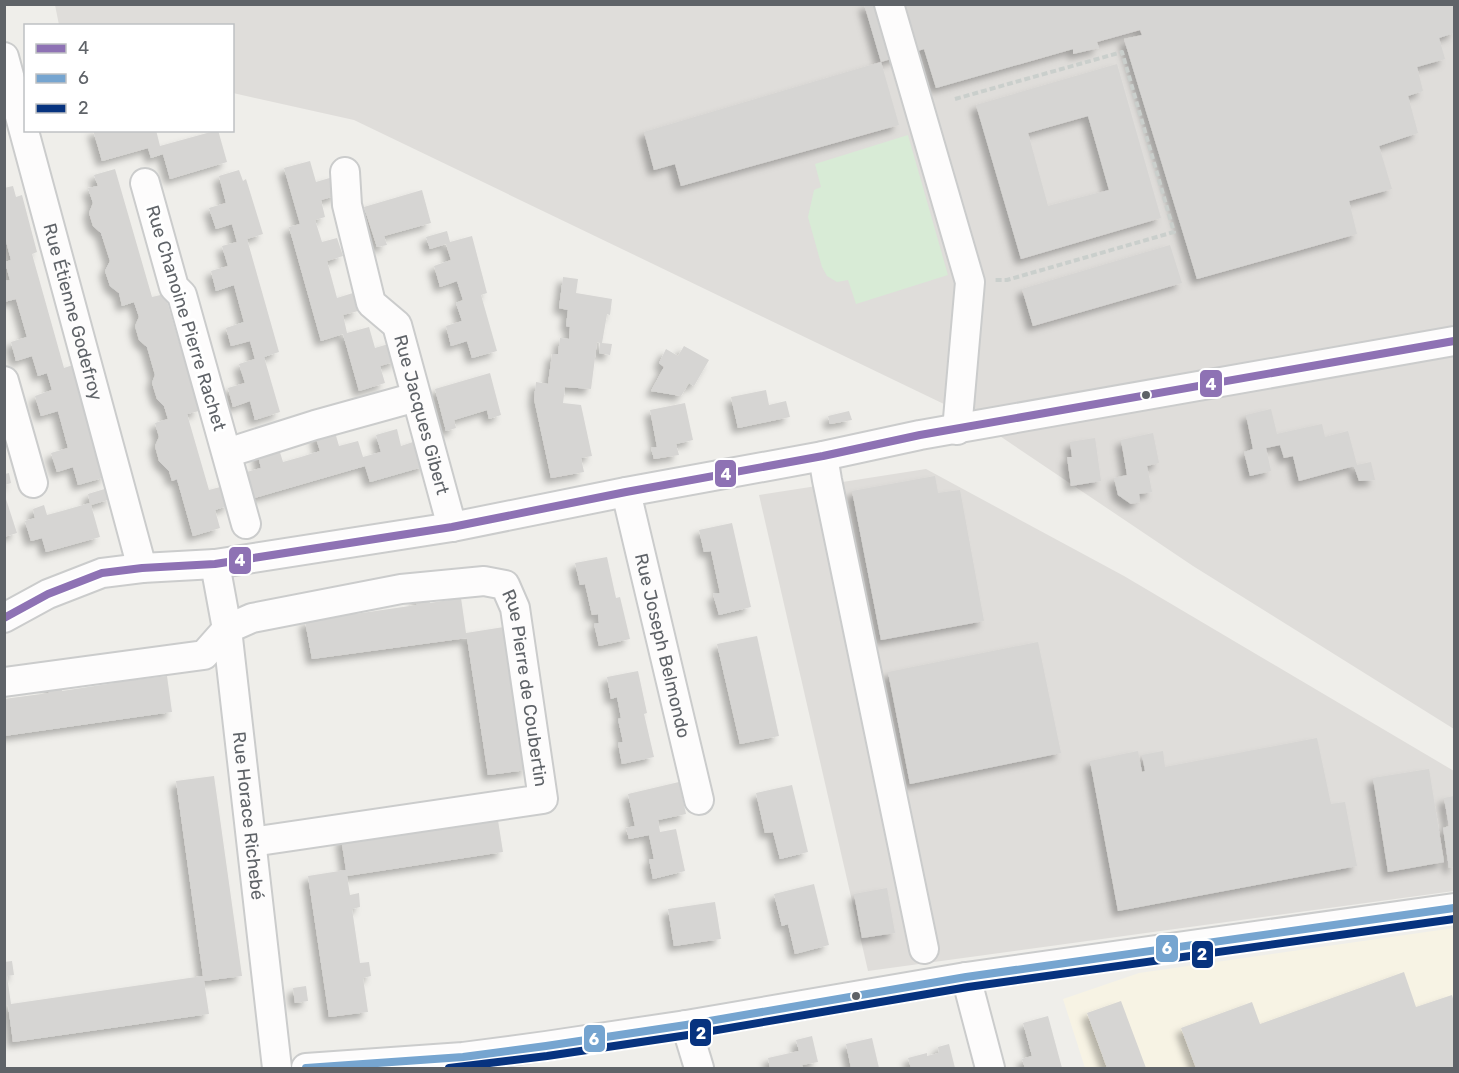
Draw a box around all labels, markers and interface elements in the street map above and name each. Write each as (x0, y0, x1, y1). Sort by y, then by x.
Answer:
legend (24, 24, 234, 132)
text: 4 (78, 37, 89, 59)
text: 6 (78, 67, 89, 89)
text: 2 (78, 97, 89, 119)
street label: Rue Chanoine Pierre Rachet (141, 203, 231, 433)
street label: Rue Étienne Godefroy (38, 221, 107, 403)
street label: Rue Jacques Gibert (389, 332, 454, 497)
line badge: 4 (1199, 369, 1223, 398)
text: 4 (1206, 375, 1217, 394)
unlabelled marker (1140, 389, 1152, 401)
line badge: 4 (714, 459, 737, 488)
text: 4 (721, 465, 732, 484)
line badge: 4 (228, 546, 252, 575)
text: 4 (235, 551, 246, 570)
street label: Rue Joseph Belmondo (630, 551, 695, 740)
street label: Rue Pierre de Coubertin (497, 586, 552, 788)
street label: Rue Horace Richebé (228, 730, 269, 901)
line badge: 6 (1155, 934, 1179, 963)
text: 6 (1162, 939, 1172, 958)
line badge: 2 (1191, 940, 1214, 969)
text: 2 (1197, 945, 1207, 964)
unlabelled marker (850, 990, 862, 1002)
line badge: 2 (689, 1018, 712, 1047)
line badge: 6 (583, 1024, 606, 1053)
text: 2 (696, 1024, 706, 1043)
text: 6 (589, 1030, 599, 1049)

